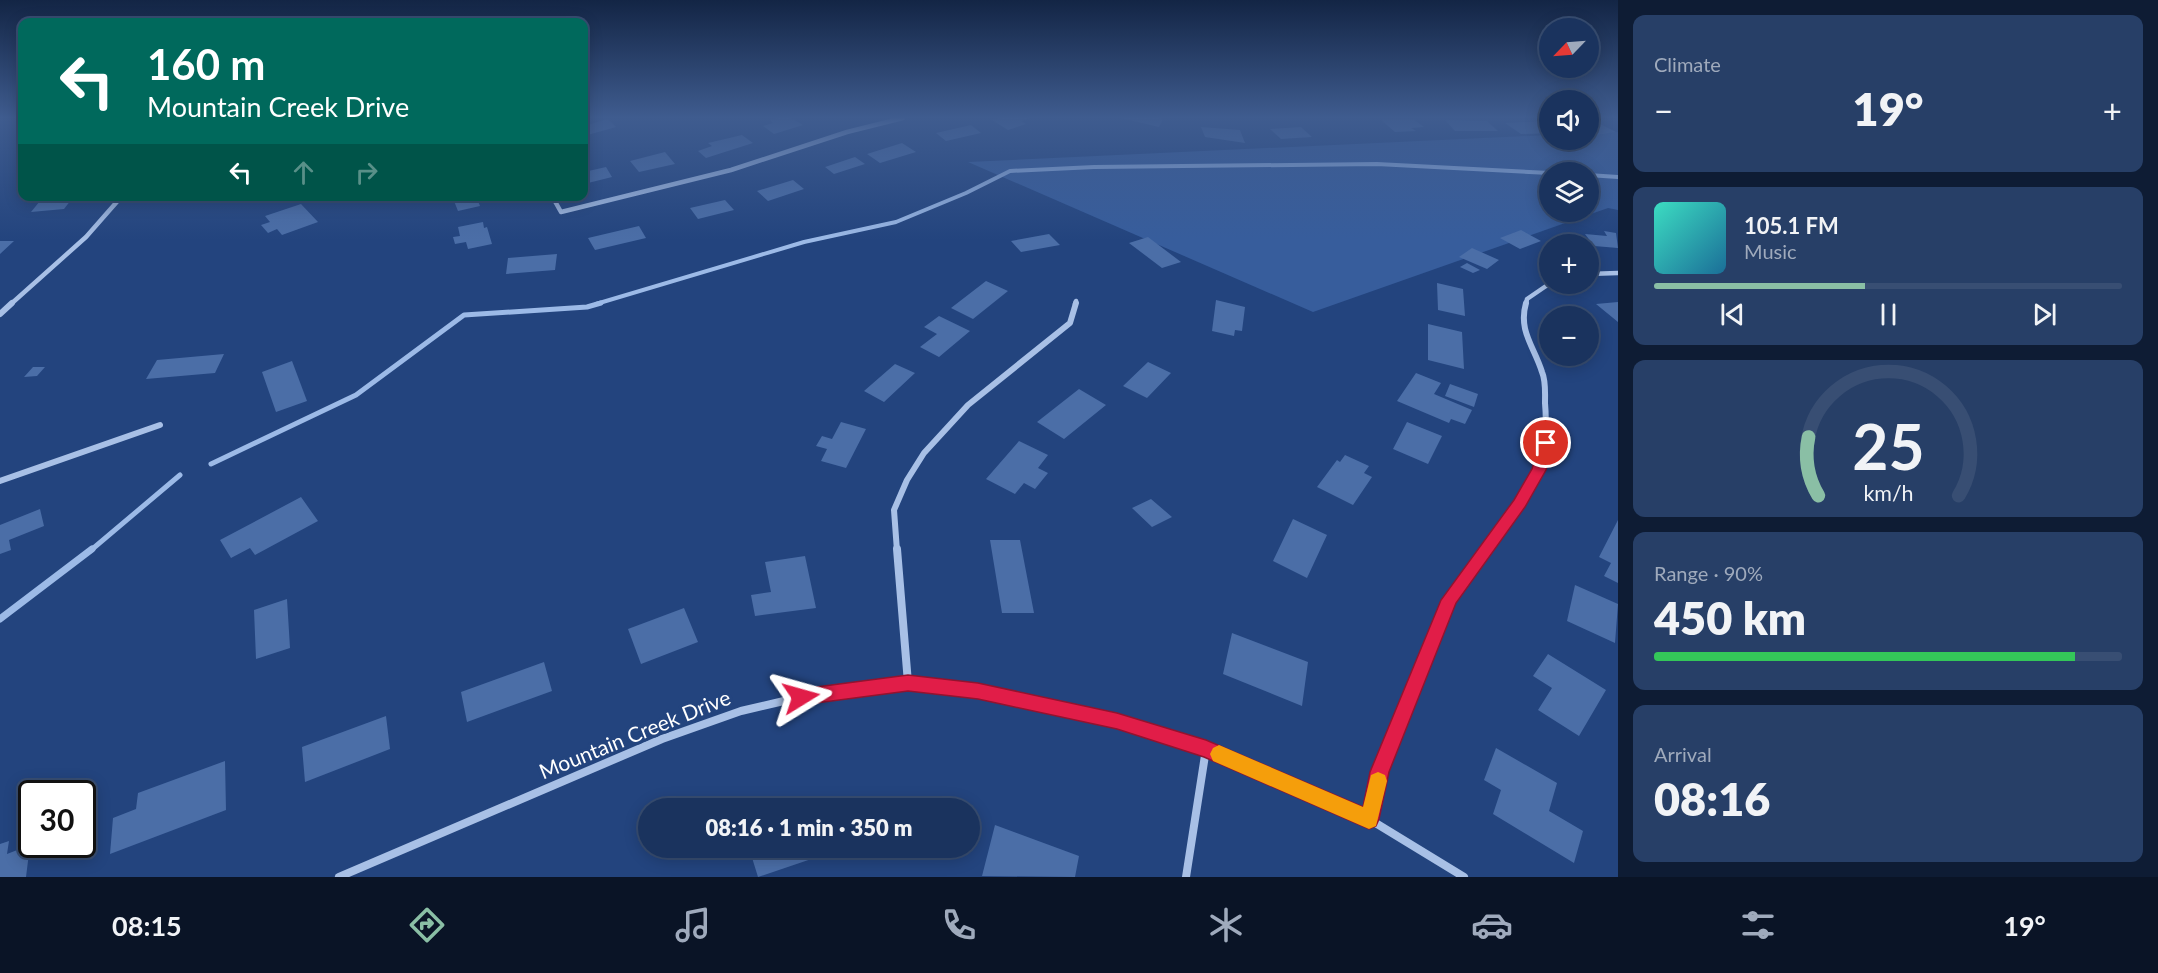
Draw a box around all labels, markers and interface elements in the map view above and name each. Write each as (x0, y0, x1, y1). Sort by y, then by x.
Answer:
north arrow (1539, 18, 1599, 78)
map controls (1539, 18, 1599, 366)
text: 160 m (147, 39, 265, 89)
icon: left (48, 42, 126, 120)
text: Climate (1654, 52, 1721, 76)
text: 19° (1853, 82, 1923, 136)
text: Mountain Creek Drive (147, 90, 409, 123)
button: sound (1539, 90, 1599, 150)
text: − (1654, 90, 1673, 130)
text: + (2103, 90, 2122, 130)
icon: left (224, 156, 257, 189)
icon: ahead (287, 156, 320, 189)
icon: right (350, 156, 383, 189)
button: layers (1539, 162, 1599, 222)
text: 105.1 FM (1744, 212, 1839, 239)
button: + (1539, 234, 1599, 294)
text: Music (1744, 239, 1797, 263)
icon: previous (1716, 298, 1749, 331)
icon: pause (1872, 298, 1905, 331)
icon: next (2028, 298, 2061, 331)
button: − (1539, 306, 1599, 366)
text: 25 (1852, 408, 1924, 483)
pin (1520, 417, 1571, 468)
icon: arrive (1529, 426, 1562, 459)
text: km/h (1863, 480, 1913, 506)
text: Range · 90% (1654, 561, 1763, 585)
text: 450 km (1654, 591, 1806, 645)
position arrow (769, 665, 833, 729)
street label: Mountain Creek Drive (535, 684, 734, 783)
text: Arrival (1654, 742, 1712, 766)
text: 08:16 (1654, 772, 1770, 826)
speed limit sign: 30 (18, 780, 96, 858)
text: 08:16 · 1 min · 350 m (706, 814, 912, 841)
icon: directions (406, 904, 448, 946)
icon: music (672, 904, 714, 946)
icon: phone (938, 904, 980, 946)
icon: climate (1205, 904, 1247, 946)
icon: car (1471, 904, 1513, 946)
icon: filters (1737, 904, 1779, 946)
text: 08:15 (112, 909, 182, 942)
text: 19° (2003, 909, 2046, 942)

